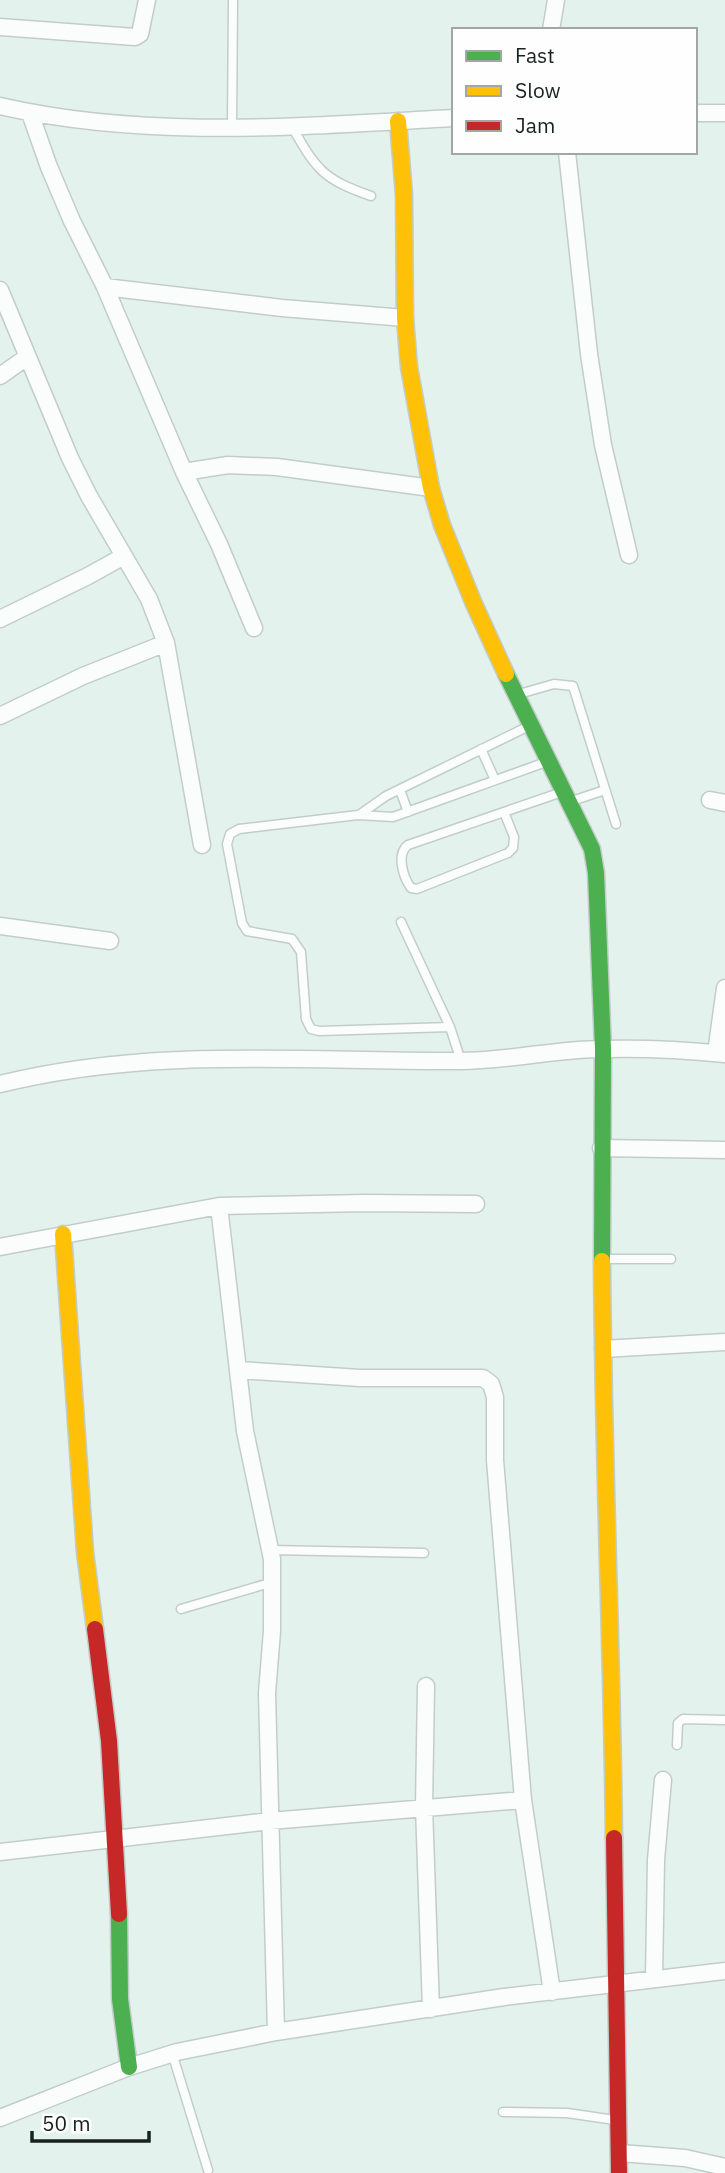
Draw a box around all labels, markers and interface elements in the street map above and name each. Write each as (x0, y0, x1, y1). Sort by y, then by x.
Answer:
legend (452, 28, 697, 154)
text: Fast (515, 41, 555, 69)
text: Slow (515, 76, 561, 104)
text: Jam (515, 111, 555, 139)
scale bar (32, 2100, 149, 2144)
text: 50 m (42, 2109, 91, 2137)

